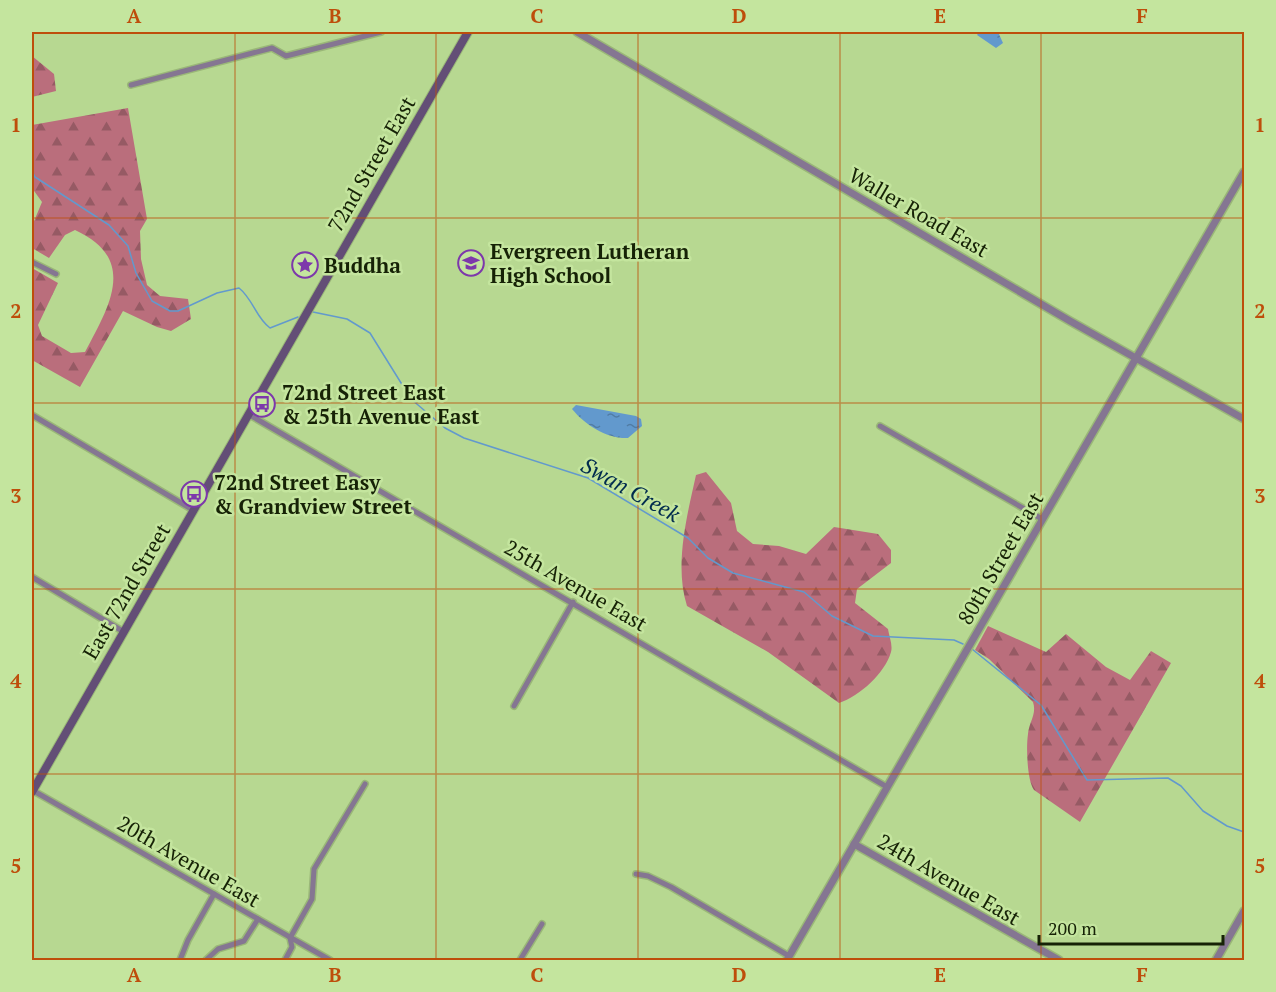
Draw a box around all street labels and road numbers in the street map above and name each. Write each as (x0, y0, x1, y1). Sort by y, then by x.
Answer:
street label: 72nd Street East (321, 91, 421, 237)
street label: Waller Road East (844, 161, 994, 263)
street label: 80th Street East (951, 487, 1049, 629)
street label: East 72nd Street (76, 518, 176, 664)
street label: 25th Avenue East (499, 533, 653, 637)
street label: 20th Avenue East (112, 809, 266, 913)
street label: 24th Avenue East (872, 827, 1026, 931)

